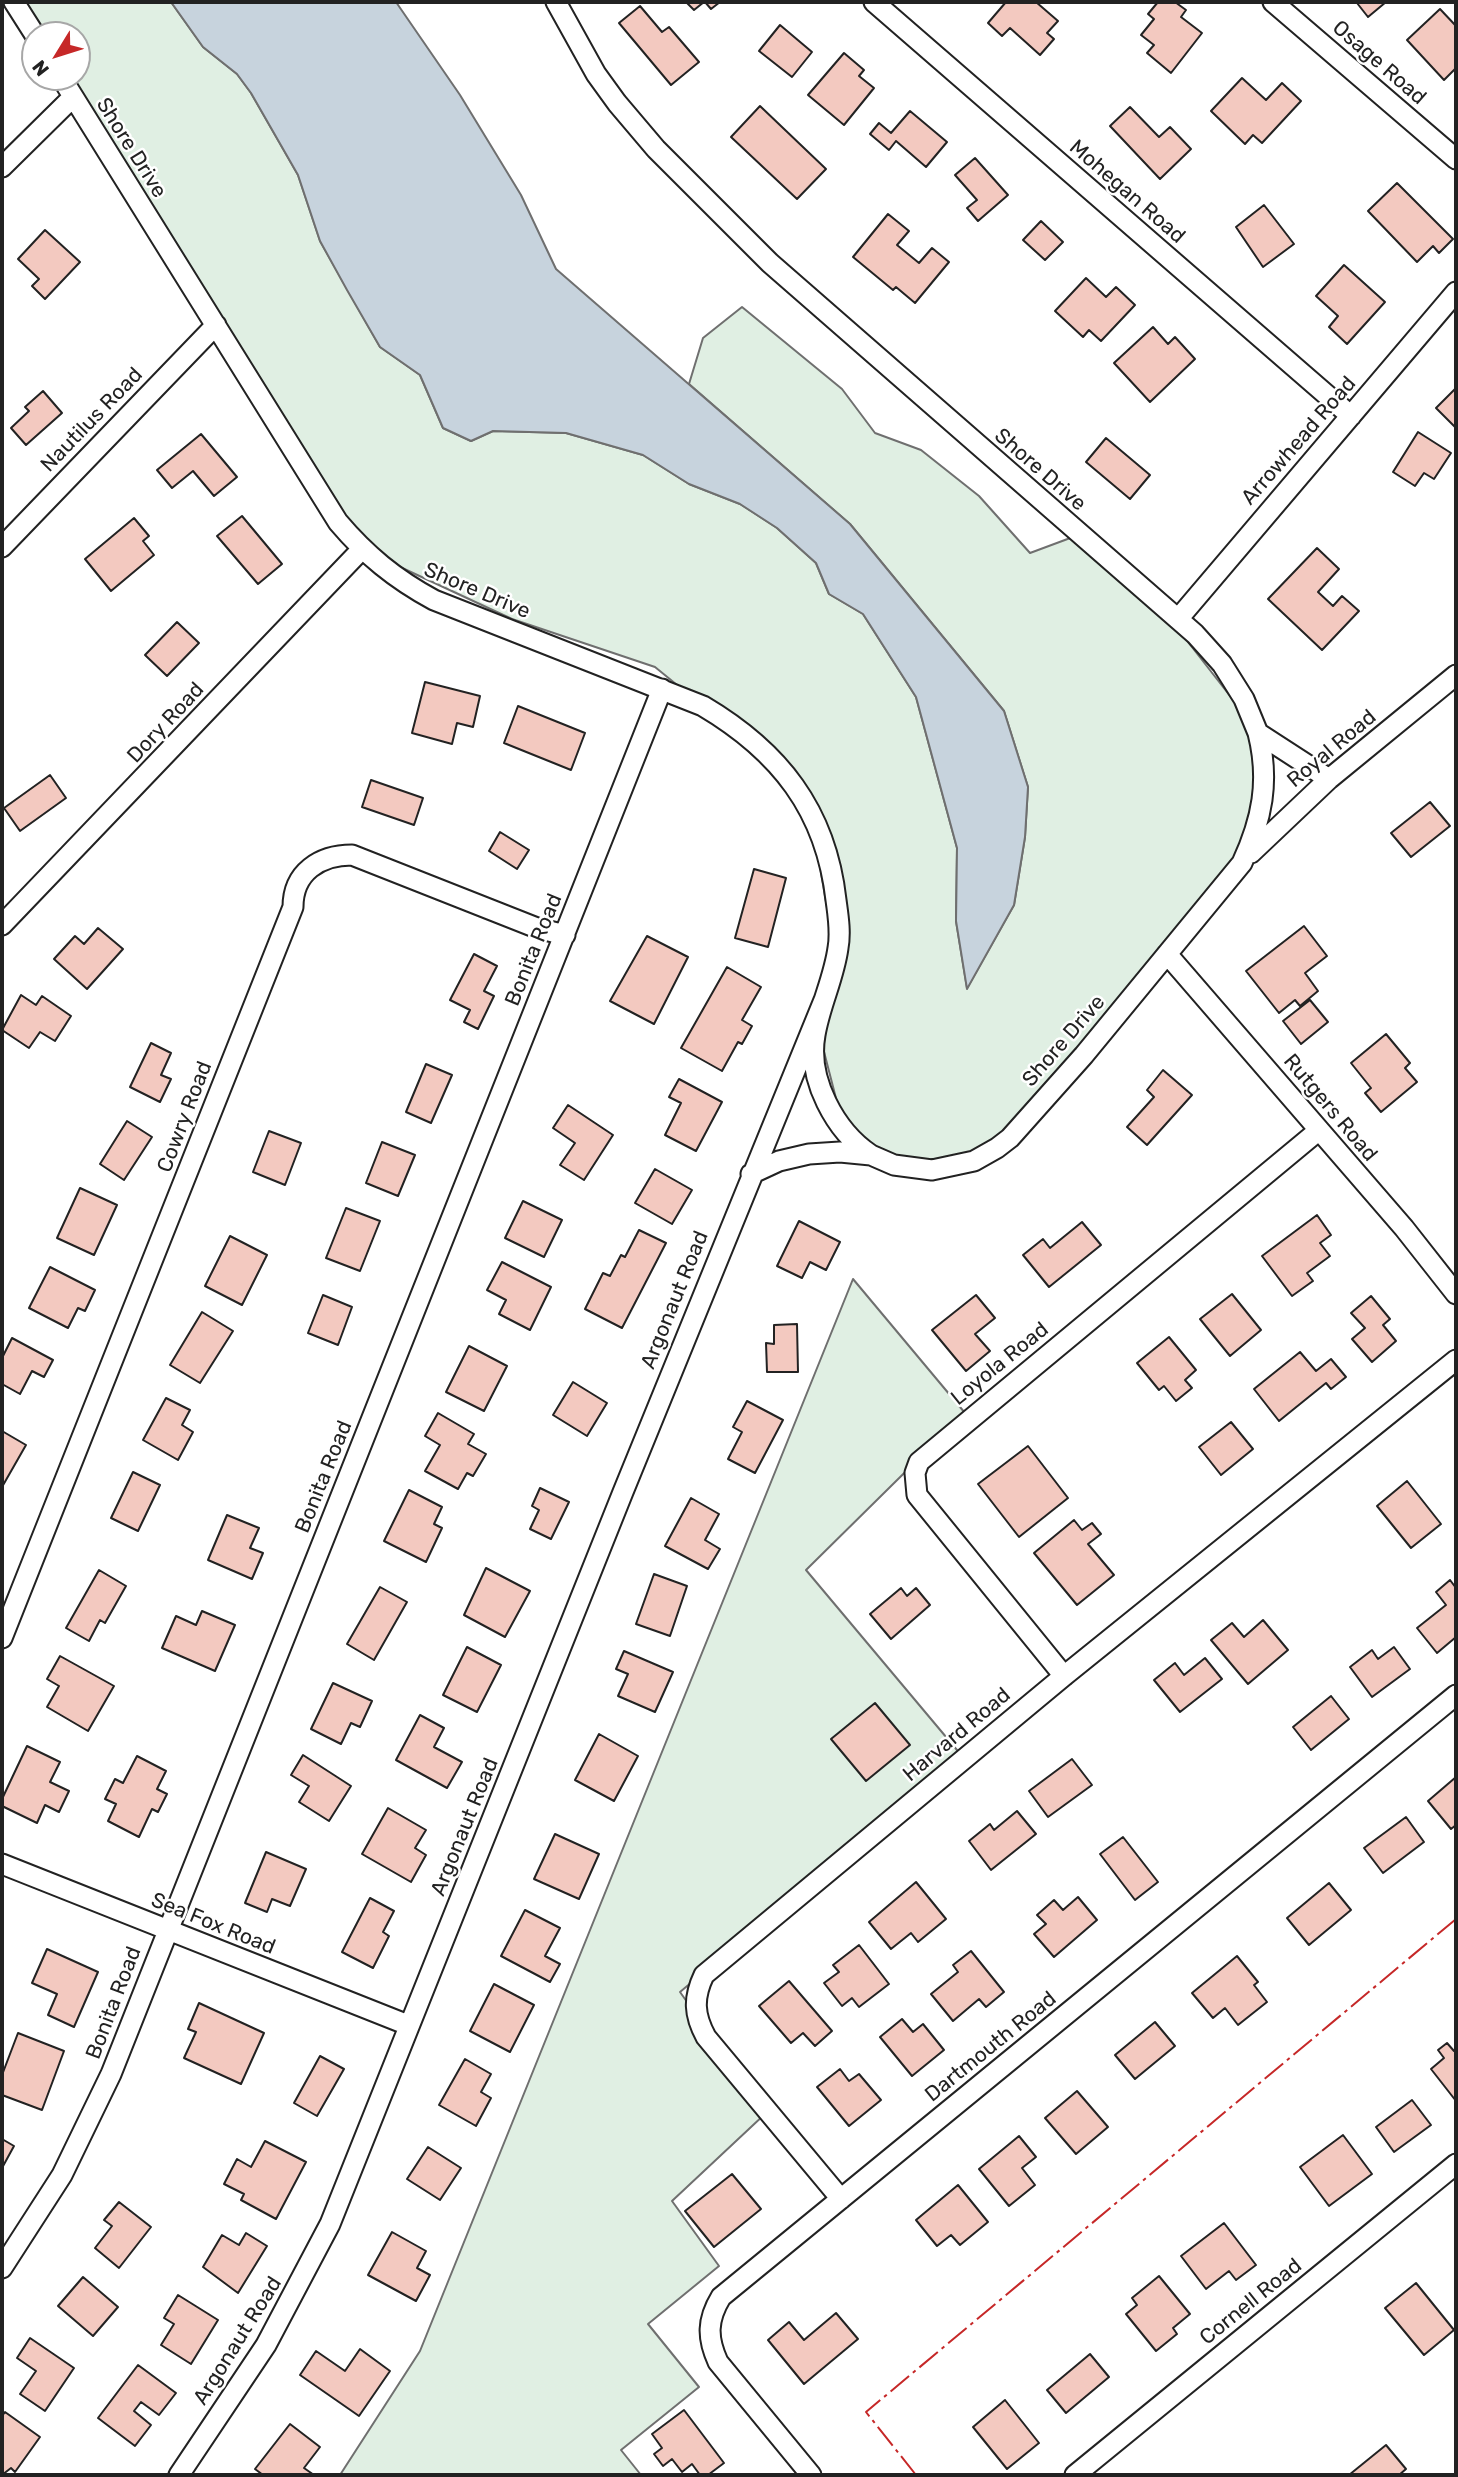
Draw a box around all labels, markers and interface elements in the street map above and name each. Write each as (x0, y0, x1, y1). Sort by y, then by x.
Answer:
street label: Osage Road (1327, 16, 1431, 110)
north arrow (21, 21, 91, 91)
text: N (27, 56, 54, 80)
street label: Shore Drive (90, 93, 172, 203)
street label: Mohegan Road (1064, 135, 1190, 249)
street label: Nautilus Road (36, 363, 148, 477)
street label: Arrowhead Road (1236, 372, 1362, 510)
street label: Shore Drive (989, 423, 1091, 517)
street label: Shore Drive (420, 557, 534, 625)
street label: Dory Road (122, 677, 210, 769)
street label: Royal Road (1283, 705, 1381, 793)
street label: Bonita Road (500, 890, 568, 1010)
street label: Shore Drive (1017, 990, 1111, 1092)
street label: Rutgers Road (1278, 1049, 1382, 1167)
street label: Cowry Road (152, 1058, 218, 1176)
street label: Argonaut Road (636, 1227, 714, 1373)
street label: Loyola Road (946, 1317, 1054, 1411)
street label: Bonita Road (290, 1417, 358, 1537)
street label: Harvard Road (898, 1683, 1016, 1787)
street label: Argonaut Road (426, 1754, 504, 1900)
street label: Sea Fox Road (147, 1888, 279, 1960)
street label: Bonita Road (81, 1943, 147, 2063)
street label: Dartmouth Road (920, 1986, 1062, 2108)
street label: Cornell Road (1195, 2253, 1307, 2351)
street label: Argonaut Road (188, 2272, 288, 2410)

